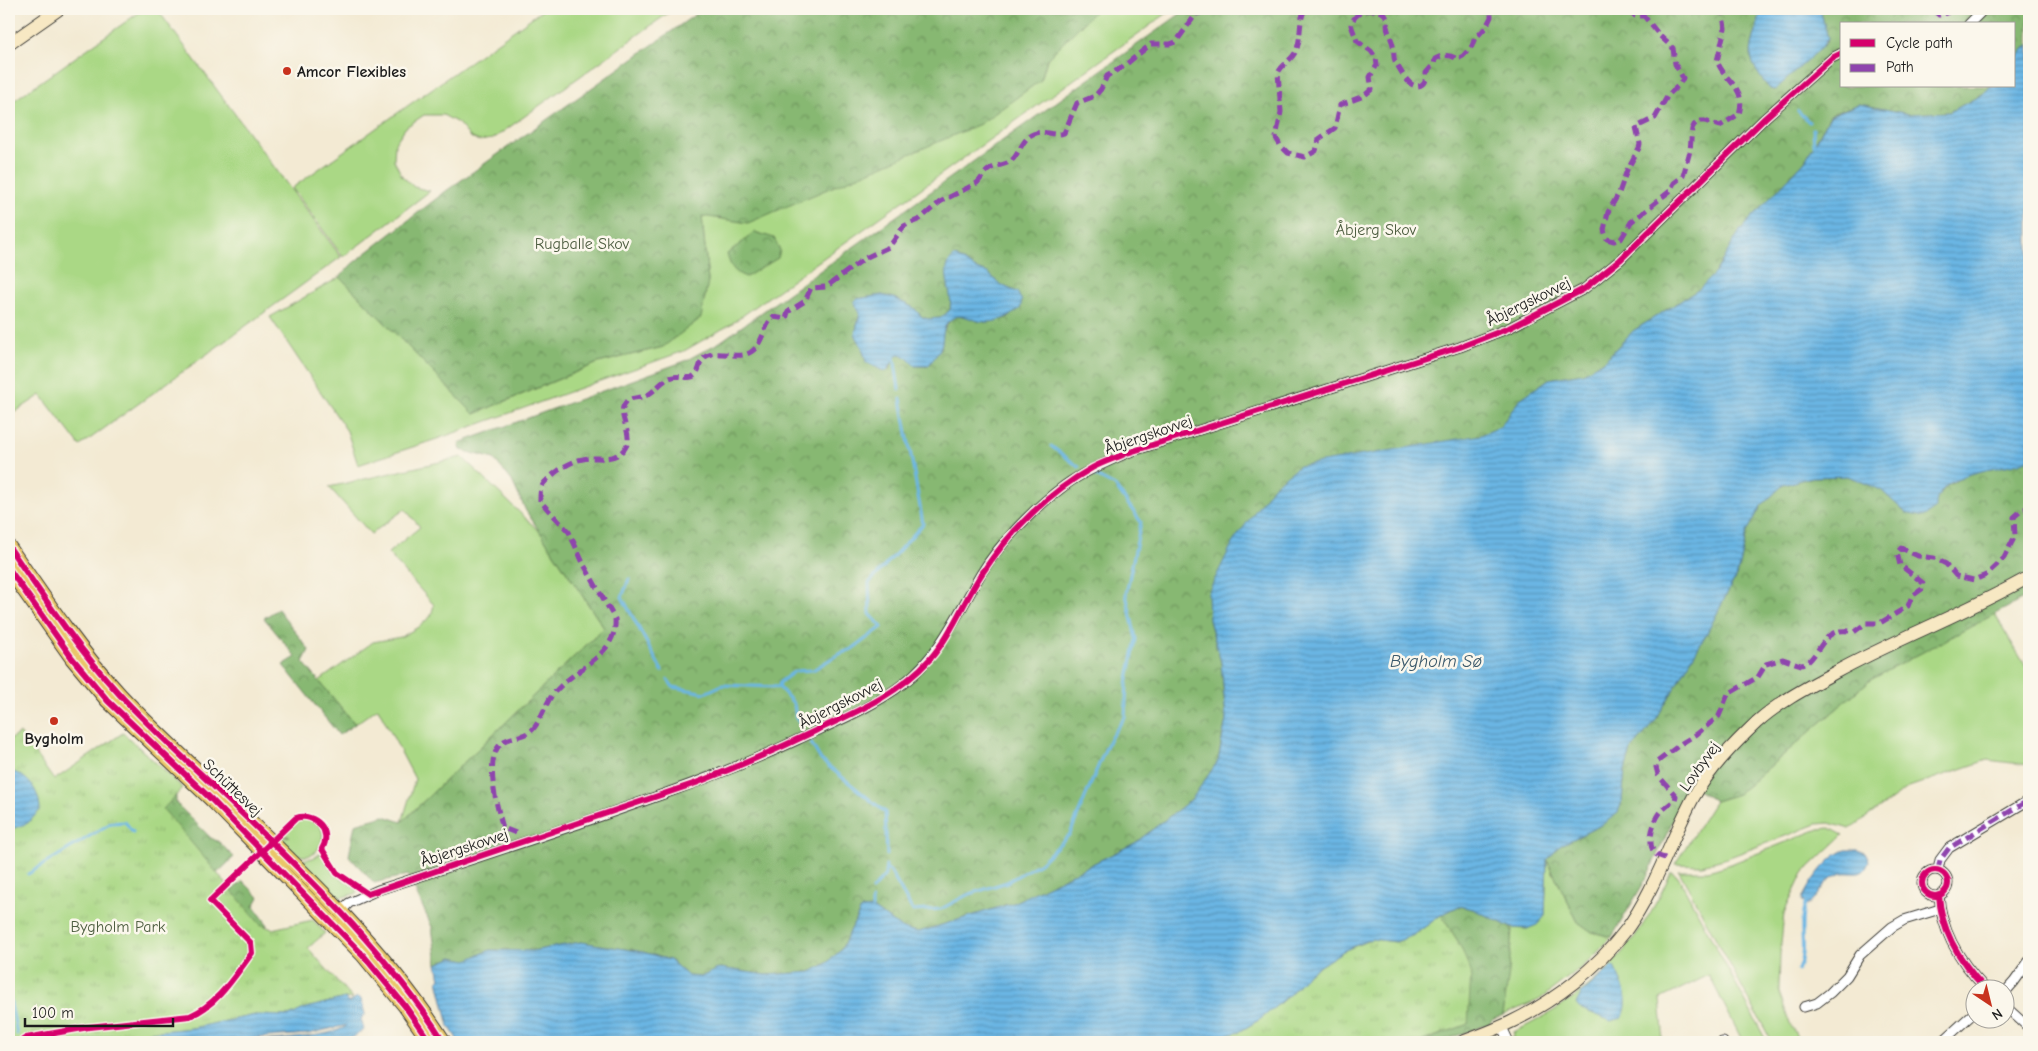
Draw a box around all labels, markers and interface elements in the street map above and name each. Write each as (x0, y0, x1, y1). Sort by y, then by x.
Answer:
legend (1840, 22, 2016, 88)
text: Cycle path (1886, 34, 1953, 52)
text: Path (1886, 58, 1914, 76)
place label: Amcor Flexibles (297, 63, 406, 81)
marker: Amcor Flexibles (281, 65, 293, 77)
park label: Åbjerg Skov (1336, 220, 1417, 239)
park label: Rugballe Skov (535, 235, 630, 253)
street label: Åbjergskovvej (1483, 273, 1573, 330)
street label: Åbjergskovvej (1102, 411, 1194, 458)
water label: Bygholm Sø (1390, 651, 1482, 672)
street label: Åbjergskovvej (795, 674, 885, 733)
marker: Bygholm (48, 715, 60, 727)
place label: Bygholm (25, 730, 83, 748)
street label: Lovbyvej (1676, 738, 1724, 795)
street label: Schüttesvej (199, 755, 265, 820)
street label: Åbjergskovvej (418, 824, 510, 871)
park label: Bygholm Park (70, 918, 166, 936)
north arrow (1966, 978, 2016, 1028)
scale bar (25, 996, 172, 1028)
text: 100 m (32, 1004, 74, 1022)
text: N (1989, 1005, 2006, 1024)

